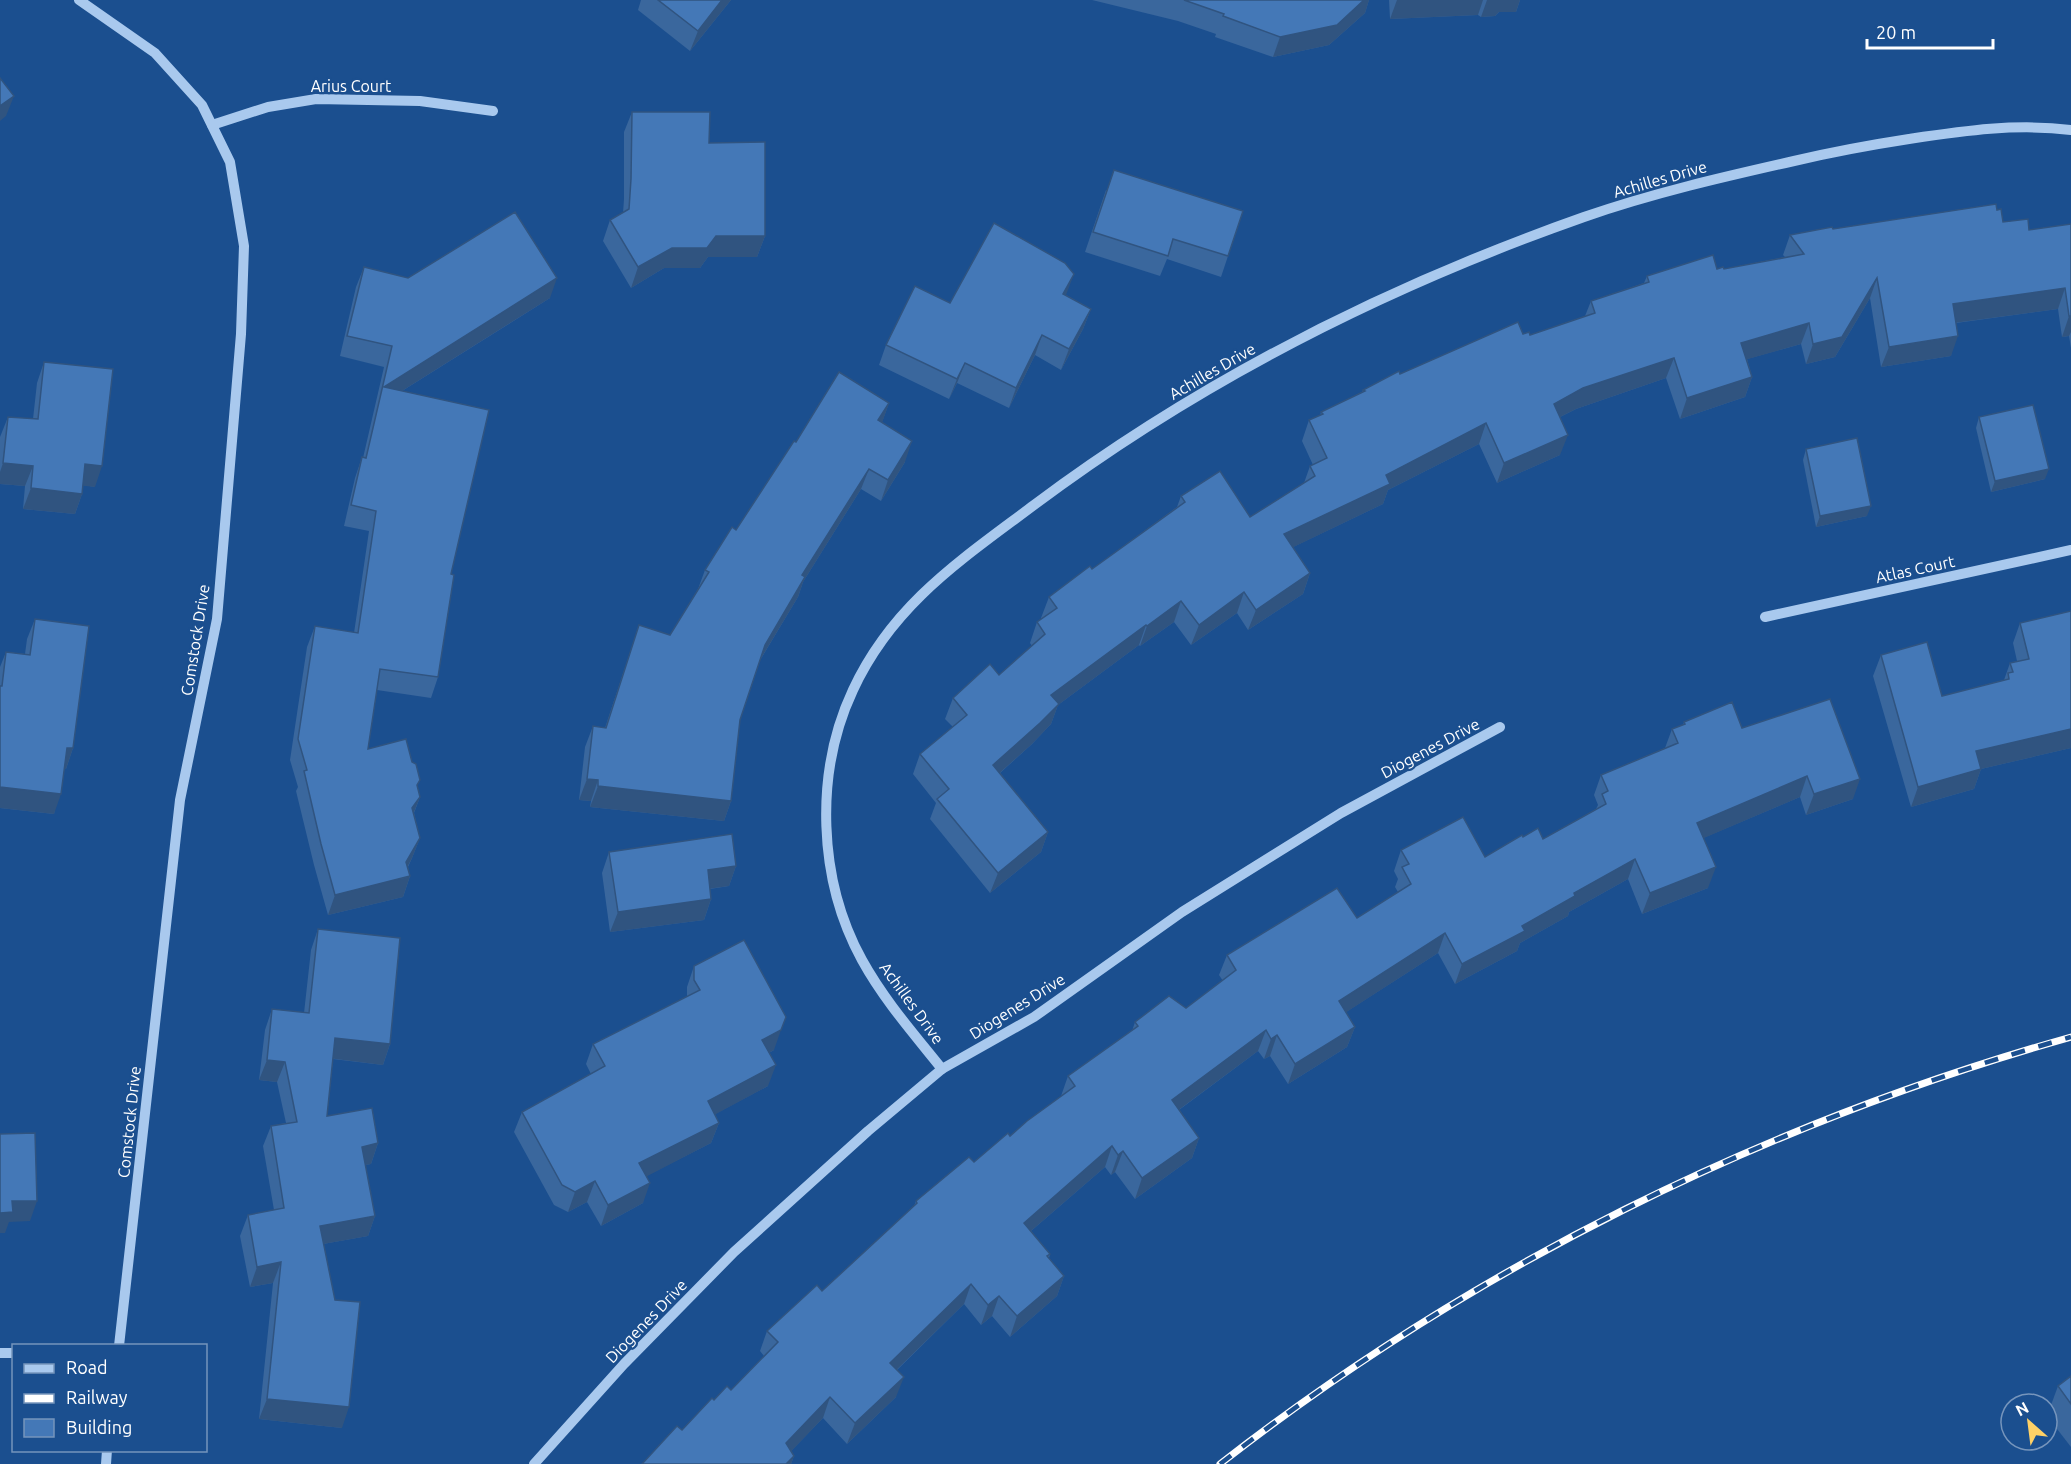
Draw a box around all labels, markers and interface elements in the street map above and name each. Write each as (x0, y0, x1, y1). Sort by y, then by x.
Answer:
scale bar (1867, 12, 1993, 50)
text: 20 m (1876, 22, 1916, 42)
street label: Arius Court (311, 77, 392, 95)
street label: Achilles Drive (1611, 157, 1709, 201)
street label: Achilles Drive (1166, 339, 1258, 403)
street label: Atlas Court (1874, 552, 1957, 586)
street label: Comstock Drive (177, 583, 213, 697)
street label: Diogenes Drive (1378, 714, 1482, 782)
street label: Achilles Drive (876, 959, 948, 1047)
street label: Diogenes Drive (966, 969, 1068, 1043)
street label: Comstock Drive (114, 1065, 144, 1179)
street label: Diogenes Drive (602, 1276, 690, 1366)
legend (12, 1344, 207, 1452)
text: Road (66, 1357, 108, 1377)
text: Railway (66, 1387, 128, 1407)
north arrow (1999, 1392, 2059, 1452)
text: N (2012, 1398, 2031, 1420)
text: Building (66, 1417, 132, 1437)

